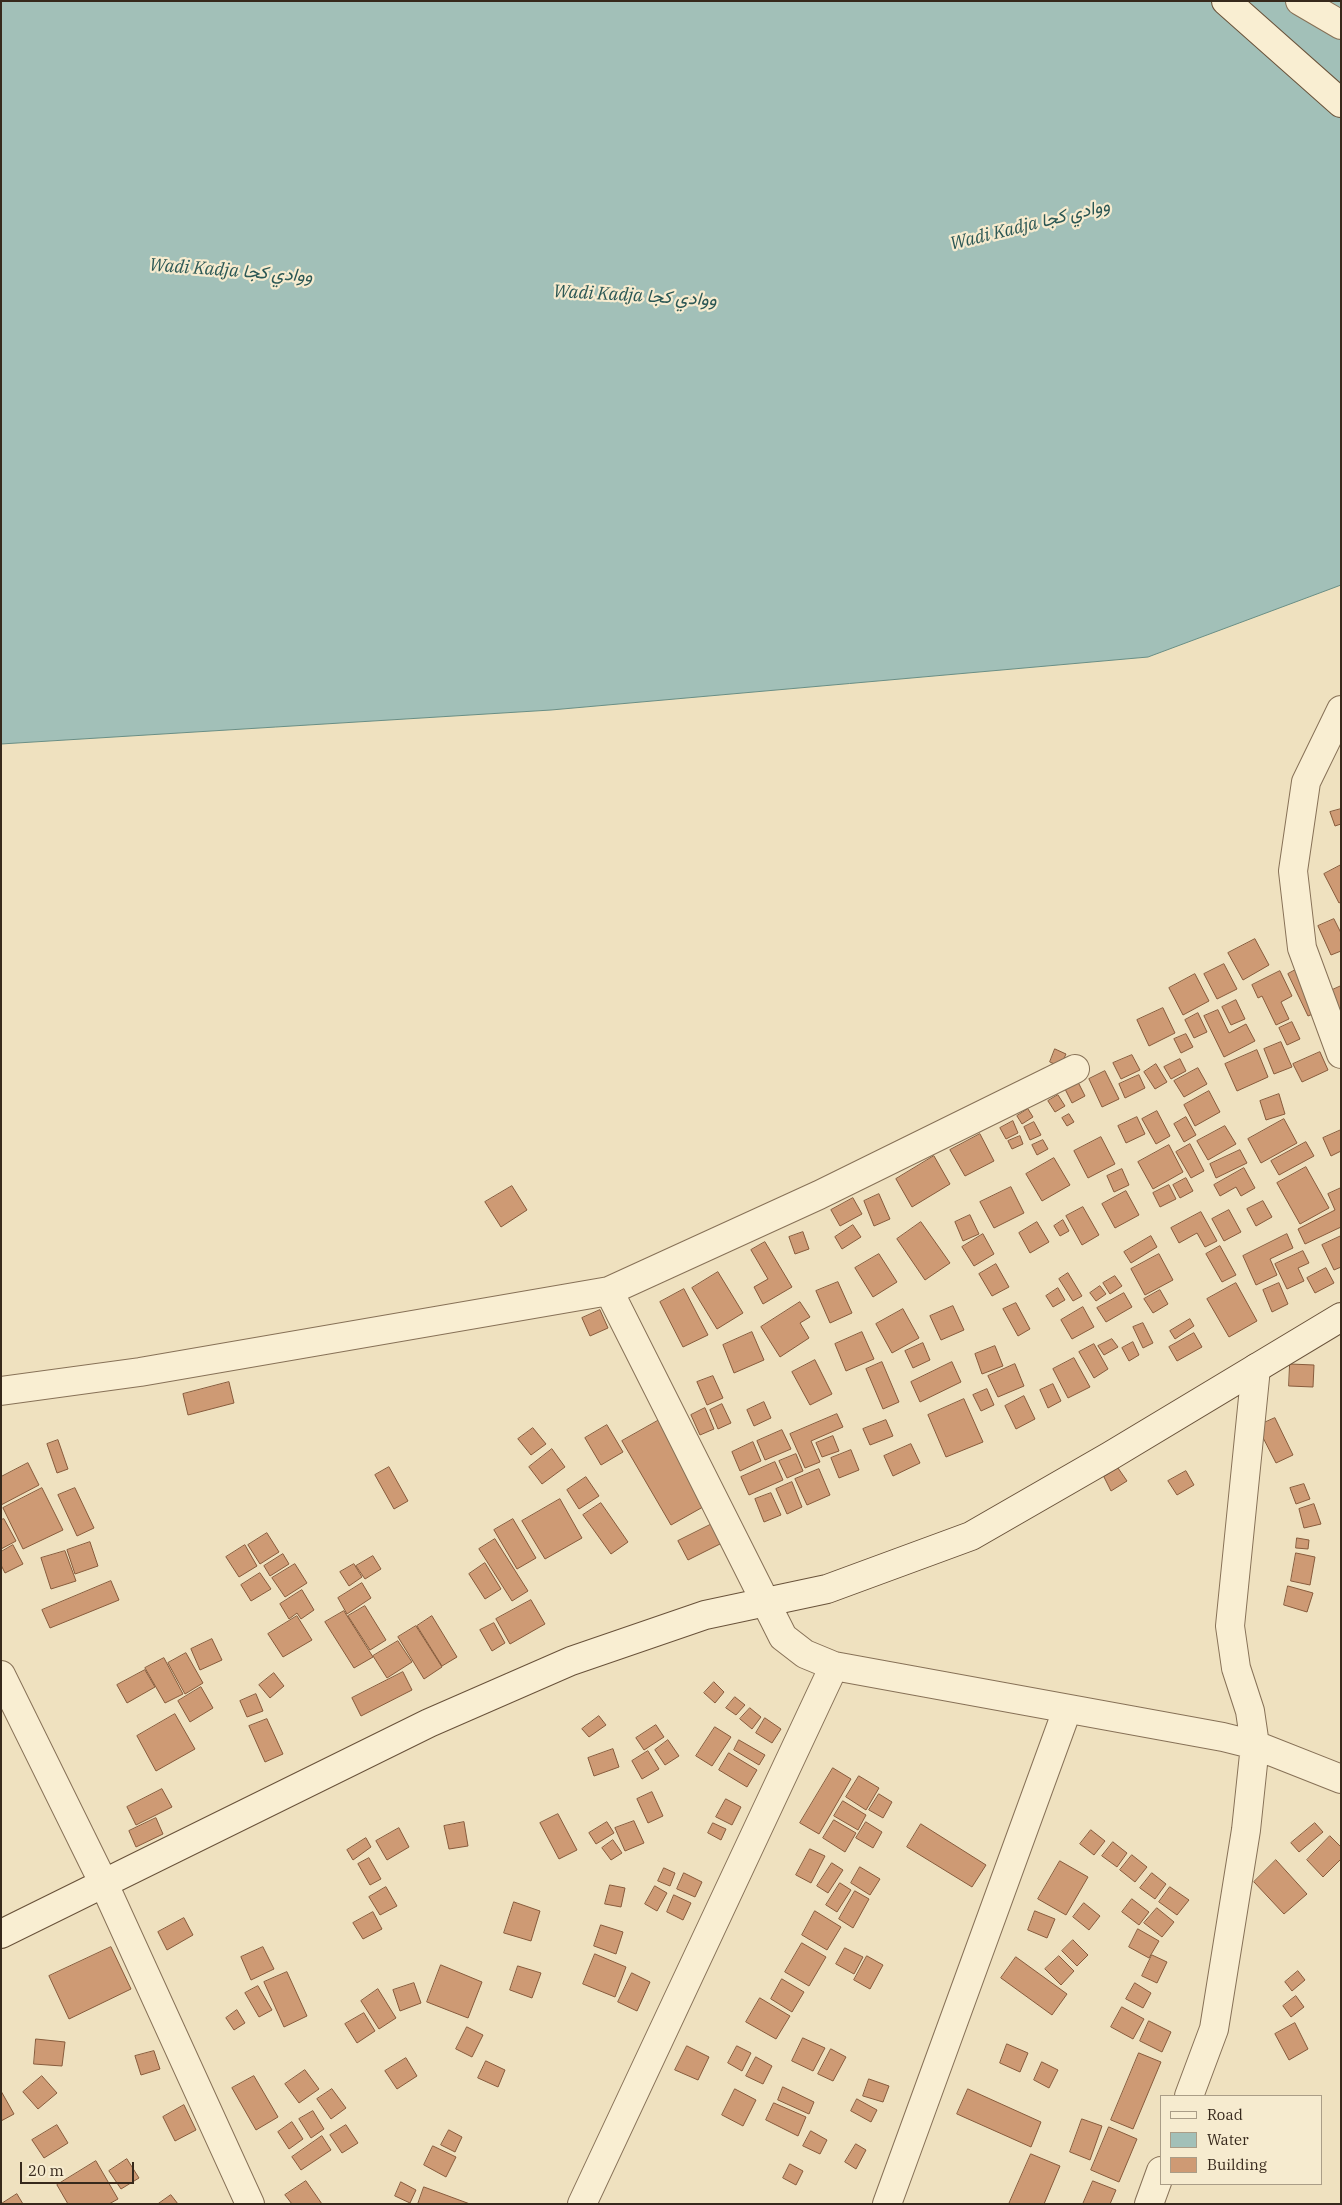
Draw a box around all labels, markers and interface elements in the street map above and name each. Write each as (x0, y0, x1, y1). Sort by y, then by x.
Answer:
water label: Wadi Kadja ووادي كجا (948, 195, 1112, 255)
water label: Wadi Kadja ووادي كجا (149, 255, 313, 287)
water label: Wadi Kadja ووادي كجا (553, 281, 717, 311)
legend (1160, 2095, 1322, 2185)
text: Road (1207, 2105, 1243, 2124)
text: Water (1207, 2130, 1249, 2149)
scale bar (22, 2152, 136, 2184)
text: Building (1207, 2155, 1267, 2174)
text: 20 m (28, 2161, 64, 2180)

